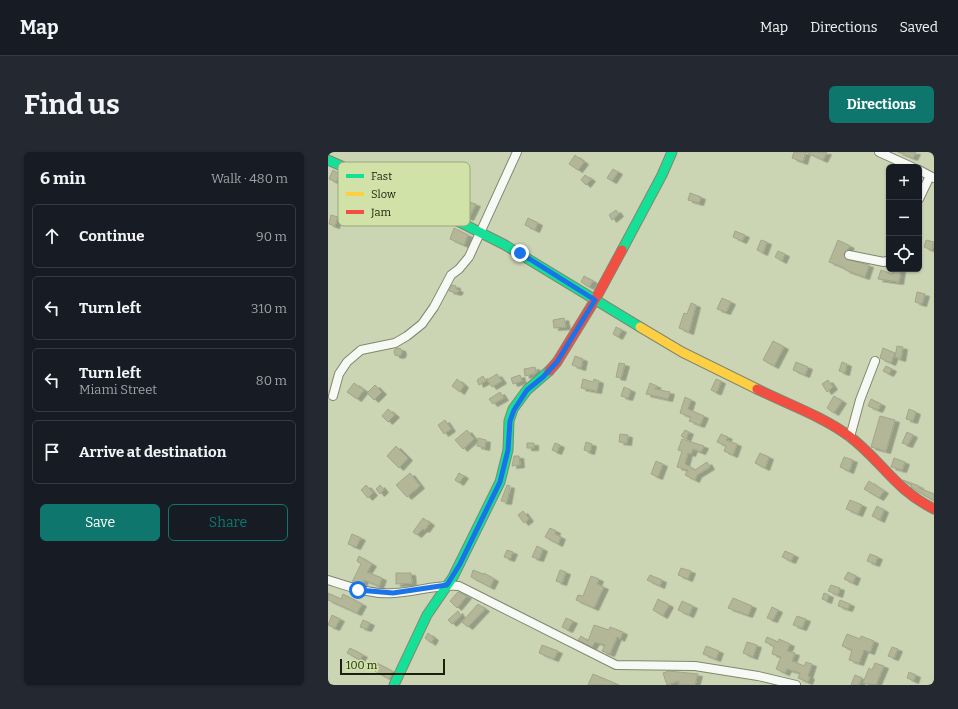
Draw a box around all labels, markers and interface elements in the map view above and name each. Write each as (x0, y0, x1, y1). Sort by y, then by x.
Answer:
text: Map (20, 16, 59, 39)
text: Map (760, 19, 788, 36)
text: Directions (810, 19, 878, 36)
text: Saved (900, 19, 938, 36)
button: Directions (829, 86, 934, 123)
text: Find us (24, 88, 120, 121)
legend (338, 162, 470, 226)
map controls (886, 164, 922, 272)
button: + (886, 164, 922, 200)
text: 6 min (40, 168, 86, 189)
text: Fast (371, 170, 392, 183)
text: Walk · 480 m (211, 171, 288, 186)
text: Slow (371, 188, 396, 201)
button: − (886, 200, 922, 236)
text: Jam (370, 206, 391, 219)
icon: ahead (41, 225, 63, 247)
text: Continue (79, 227, 145, 245)
text: 90 m (256, 229, 287, 244)
button: locate (886, 236, 922, 272)
route end (511, 244, 529, 262)
icon: left (41, 297, 63, 319)
text: Turn left (79, 299, 141, 317)
text: 310 m (251, 301, 287, 316)
text: Turn left (79, 364, 141, 382)
icon: left (41, 369, 63, 391)
text: 80 m (256, 373, 287, 388)
text: Miami Street (79, 382, 157, 397)
icon: arrive (41, 441, 63, 463)
text: Arrive at destination (79, 443, 226, 461)
button: Save (40, 504, 160, 541)
button: Share (168, 504, 288, 541)
route start (349, 581, 367, 599)
scale bar (340, 657, 445, 676)
text: 100 m (346, 659, 377, 672)

